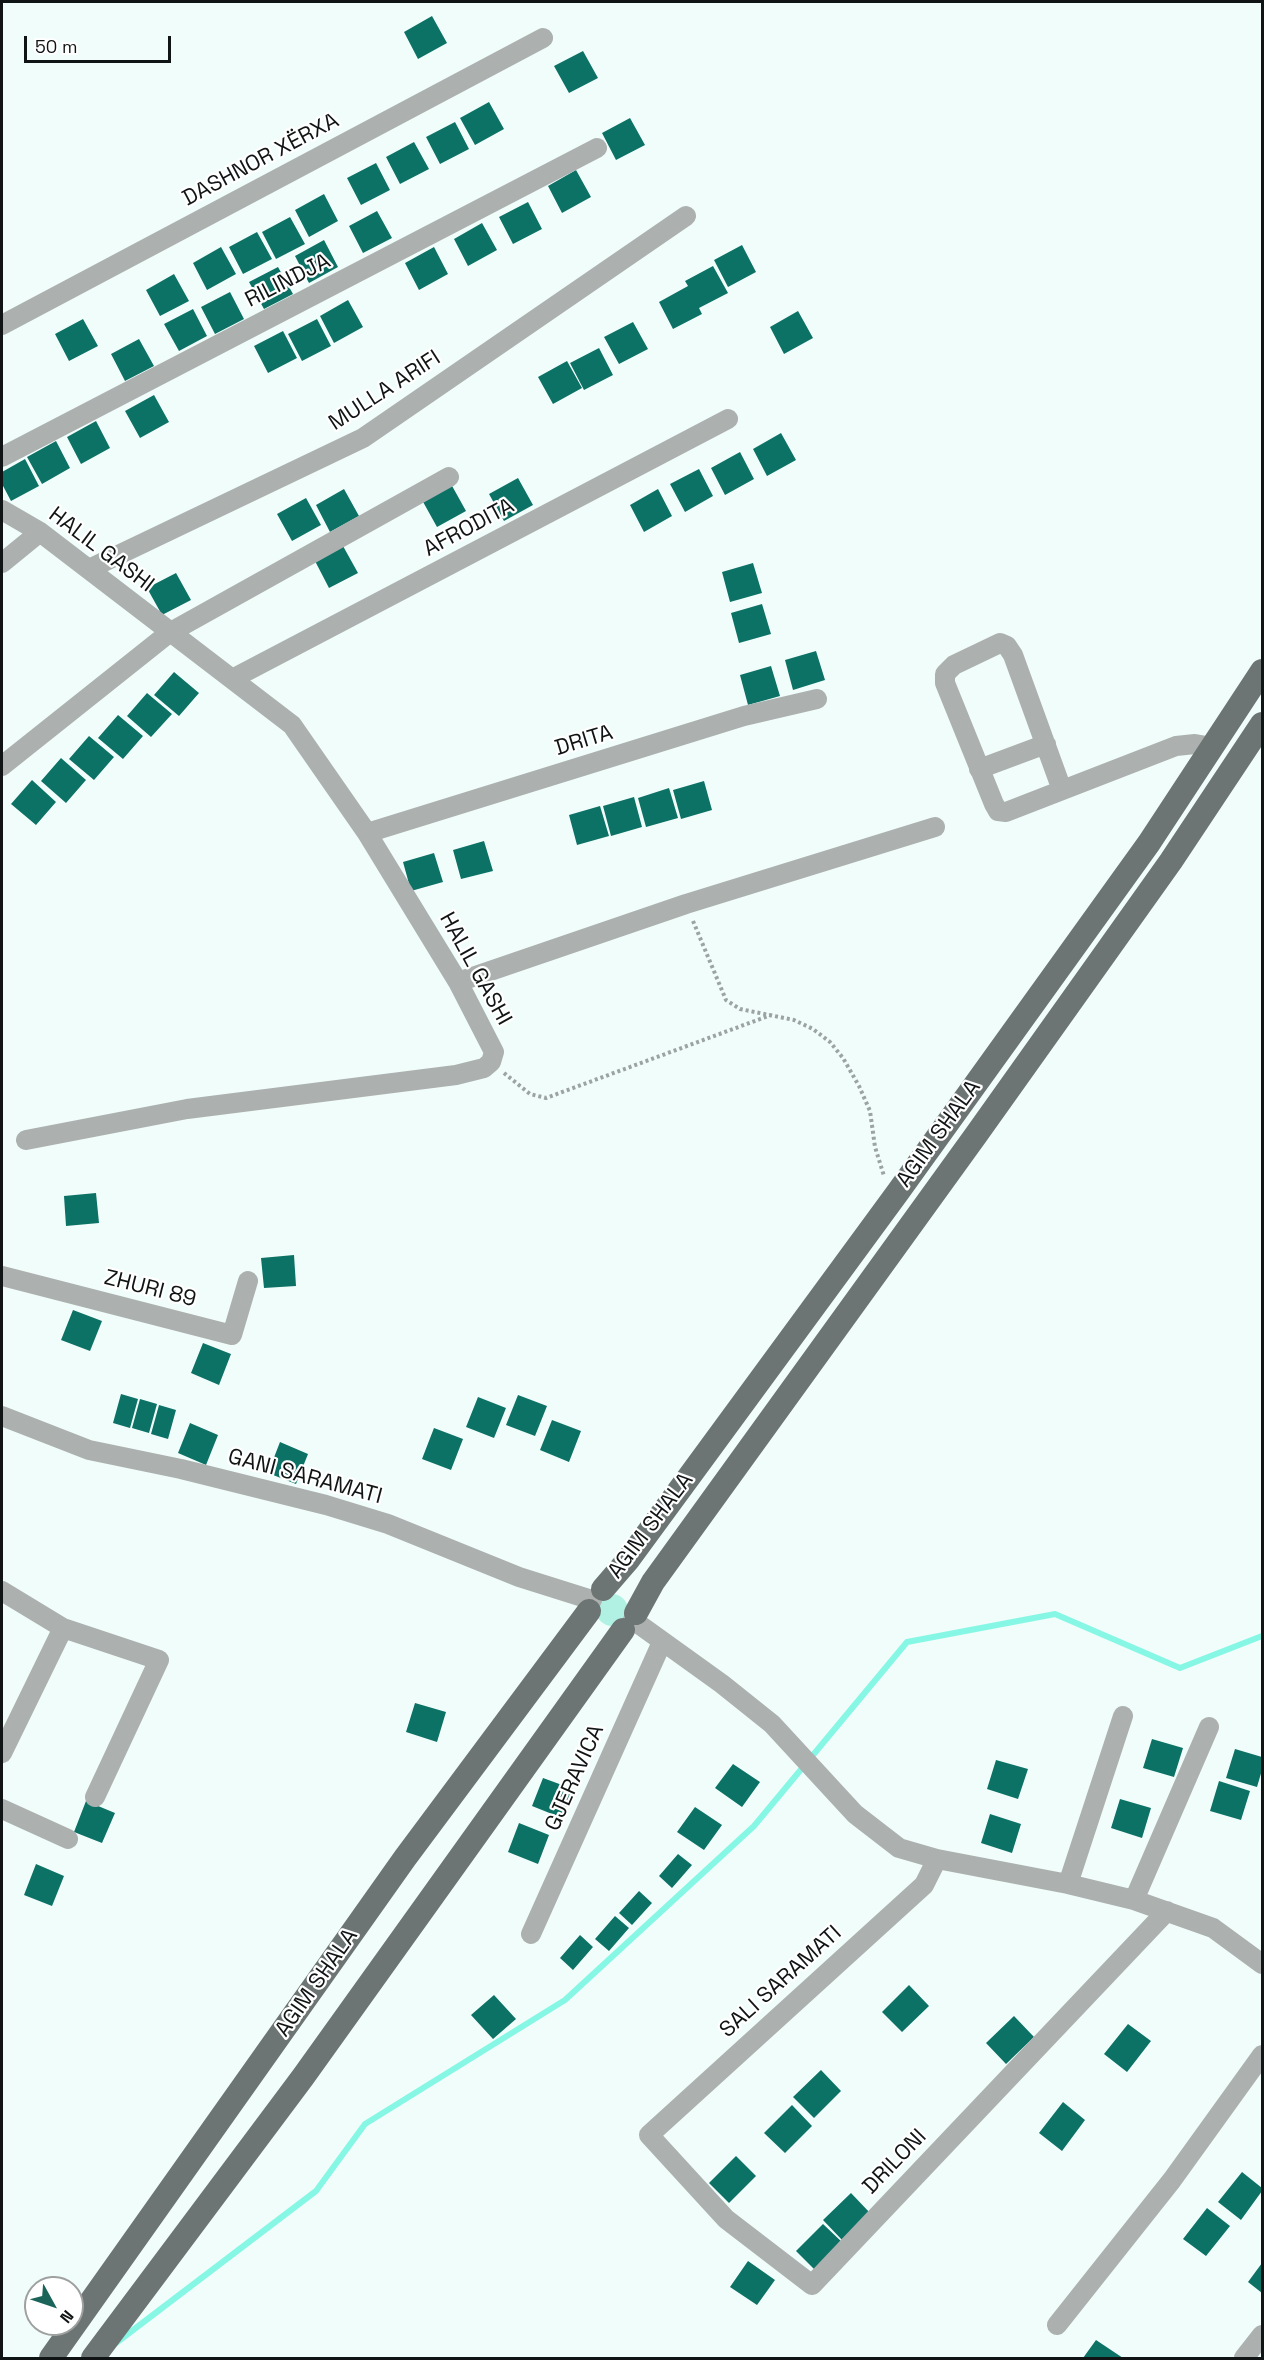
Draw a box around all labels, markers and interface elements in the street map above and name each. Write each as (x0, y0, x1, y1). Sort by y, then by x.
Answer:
scale bar (27, 24, 174, 62)
text: 50 m (35, 35, 77, 58)
street label: DASHNOR XËRXA (178, 108, 344, 212)
street label: RILINDJA (241, 248, 335, 314)
street label: MULLA ARIFI (324, 345, 446, 437)
street label: AFRODITA (419, 493, 519, 563)
street label: HALIL GASHI (43, 502, 159, 598)
street label: DRITA (552, 720, 616, 762)
street label: HALIL GASHI (433, 908, 517, 1030)
street label: AGIM SHALA (891, 1075, 987, 1193)
street label: ZHURI 89 (101, 1265, 199, 1313)
street label: GANI SARAMATI (225, 1444, 385, 1510)
street label: AGIM SHALA (603, 1468, 699, 1584)
street label: GJERAVICA (540, 1721, 610, 1835)
street label: SALI SARAMATI (715, 1920, 847, 2044)
street label: AGIM SHALA (270, 1924, 364, 2042)
street label: DRILONI (858, 2124, 932, 2200)
north arrow (24, 2276, 84, 2336)
text: N (55, 2306, 78, 2327)

